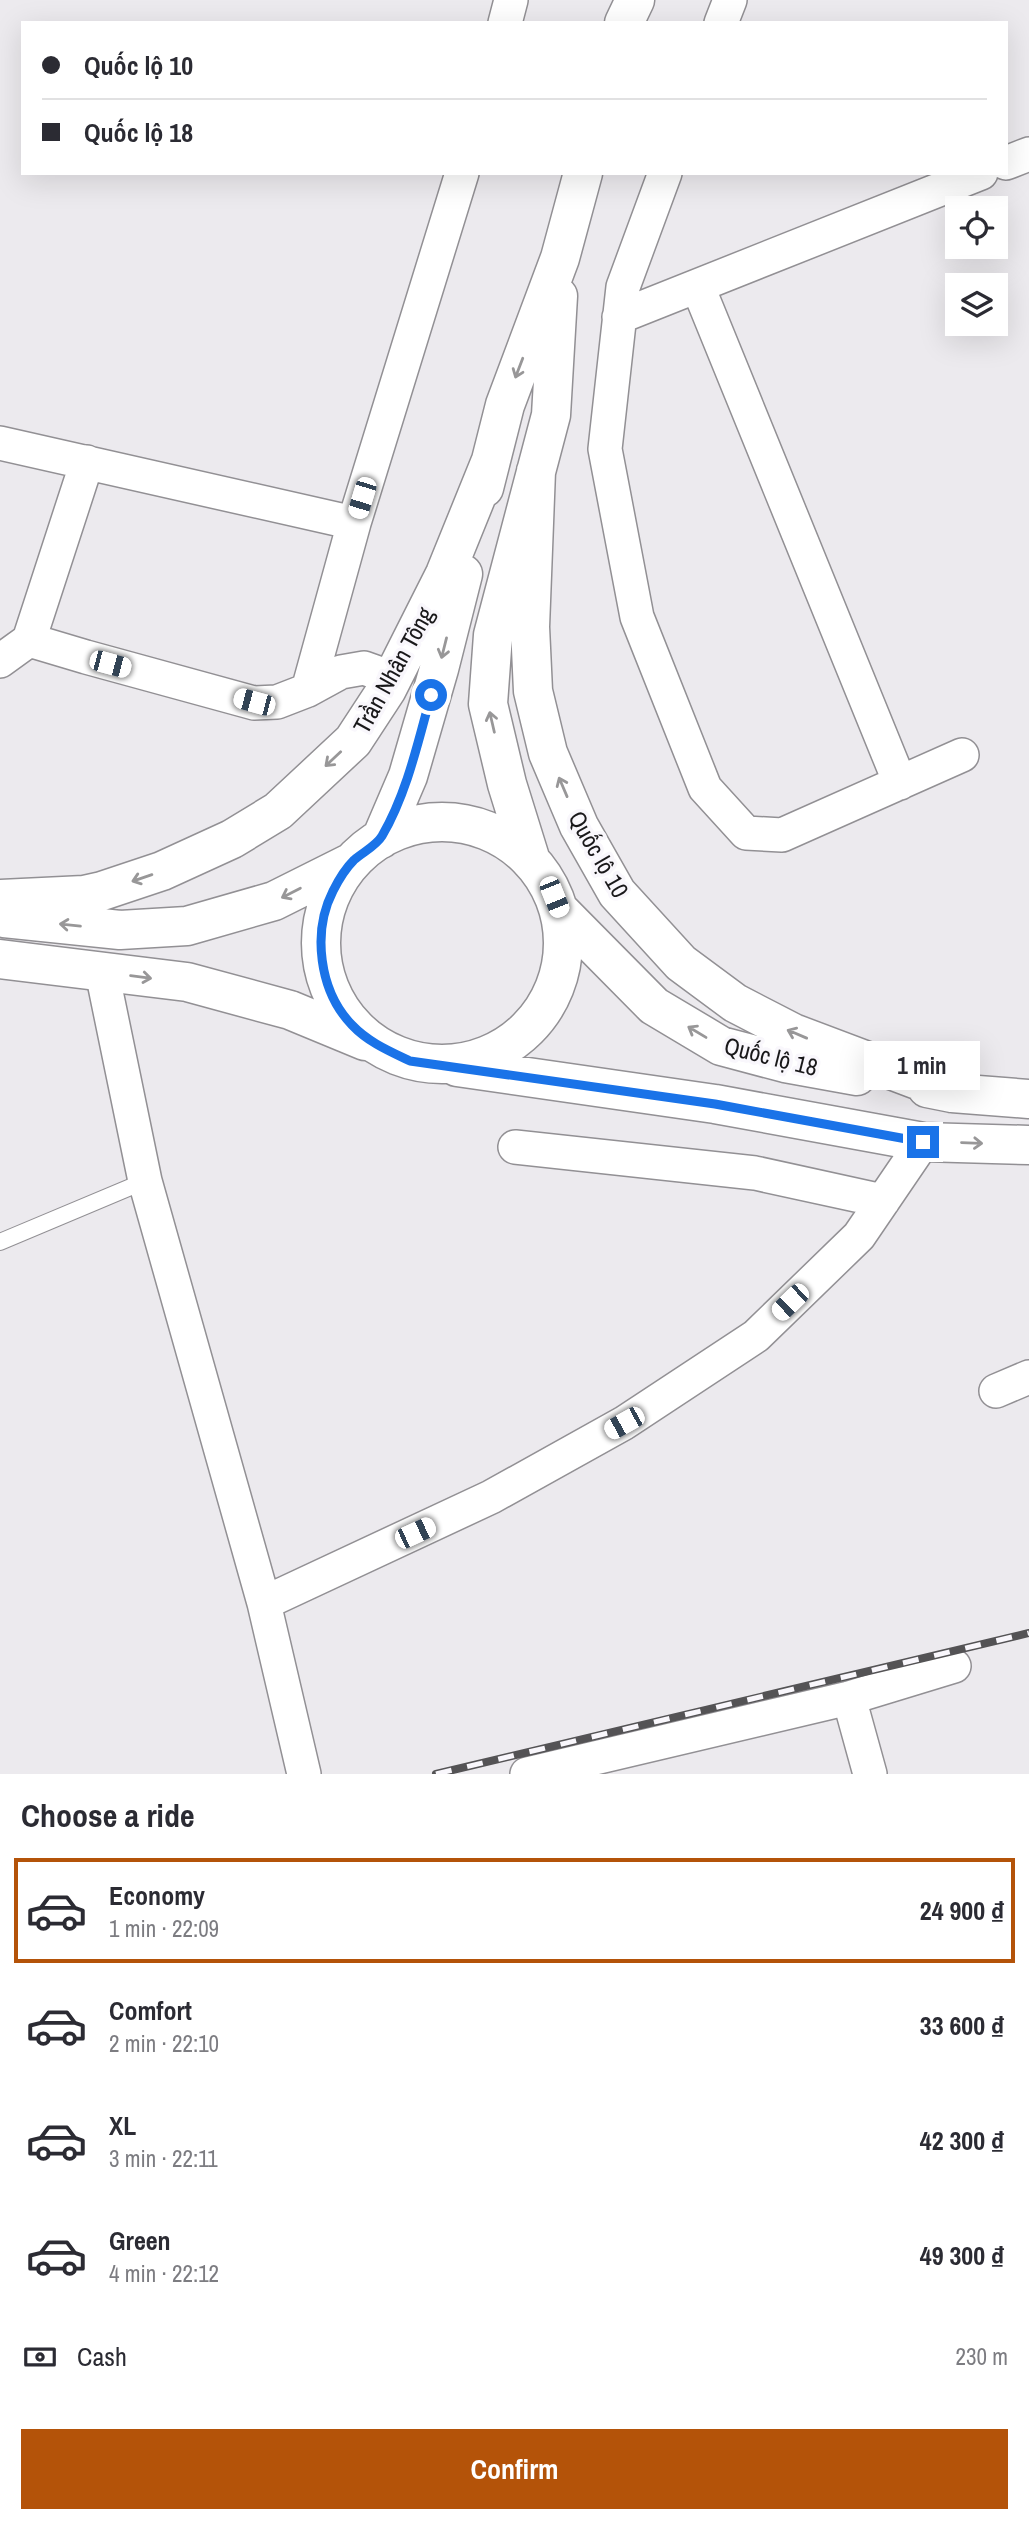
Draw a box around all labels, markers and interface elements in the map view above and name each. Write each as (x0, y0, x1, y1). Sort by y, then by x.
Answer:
text: Quốc lộ 10 (84, 48, 193, 83)
text: Quốc lộ 18 (84, 115, 193, 150)
map controls (945, 196, 1008, 336)
button: locate (945, 196, 1008, 259)
button: layers (945, 273, 1008, 336)
one-way arrow (511, 356, 524, 378)
car (346, 475, 379, 521)
street label: Trần Nhân Tông (345, 601, 441, 739)
one-way arrow (437, 636, 450, 659)
car (87, 648, 134, 680)
route start (415, 679, 447, 711)
car (231, 686, 278, 718)
one-way arrow (485, 711, 498, 734)
one-way arrow (325, 751, 342, 768)
one-way arrow (556, 777, 569, 799)
street label: Quốc lộ 10 (561, 805, 637, 903)
one-way arrow (131, 872, 153, 885)
car (537, 874, 572, 920)
one-way arrow (281, 886, 302, 900)
one-way arrow (59, 918, 82, 931)
one-way arrow (129, 970, 151, 983)
one-way arrow (687, 1024, 707, 1038)
one-way arrow (787, 1027, 808, 1040)
street label: Quốc lộ 18 (721, 1029, 821, 1083)
callout: 1 min (865, 1040, 981, 1090)
text: 1 min (897, 1050, 947, 1081)
route end (907, 1126, 939, 1158)
one-way arrow (961, 1136, 984, 1150)
car (768, 1280, 813, 1324)
car (601, 1404, 648, 1442)
car (392, 1515, 439, 1551)
text: Choose a ride (21, 1794, 195, 1837)
text: Economy (109, 1878, 205, 1913)
icon: car (25, 1879, 88, 1942)
text: 24 900 ₫ (920, 1893, 1004, 1928)
text: 1 min · 22:09 (109, 1913, 219, 1944)
text: Comfort (109, 1993, 192, 2028)
icon: car (25, 1994, 88, 2057)
text: 33 600 ₫ (920, 2008, 1004, 2043)
text: 2 min · 22:10 (109, 2028, 219, 2059)
text: XL (109, 2108, 136, 2143)
icon: car (25, 2109, 88, 2172)
text: 42 300 ₫ (920, 2123, 1004, 2158)
text: 3 min · 22:11 (109, 2143, 218, 2174)
text: Green (109, 2223, 171, 2258)
icon: car (25, 2224, 88, 2287)
text: 49 300 ₫ (920, 2238, 1004, 2273)
text: 4 min · 22:12 (109, 2258, 219, 2289)
icon: cash (21, 2338, 59, 2376)
text: Cash (77, 2339, 127, 2374)
text: 230 m (956, 2341, 1008, 2372)
button: Confirm (21, 2429, 1008, 2509)

